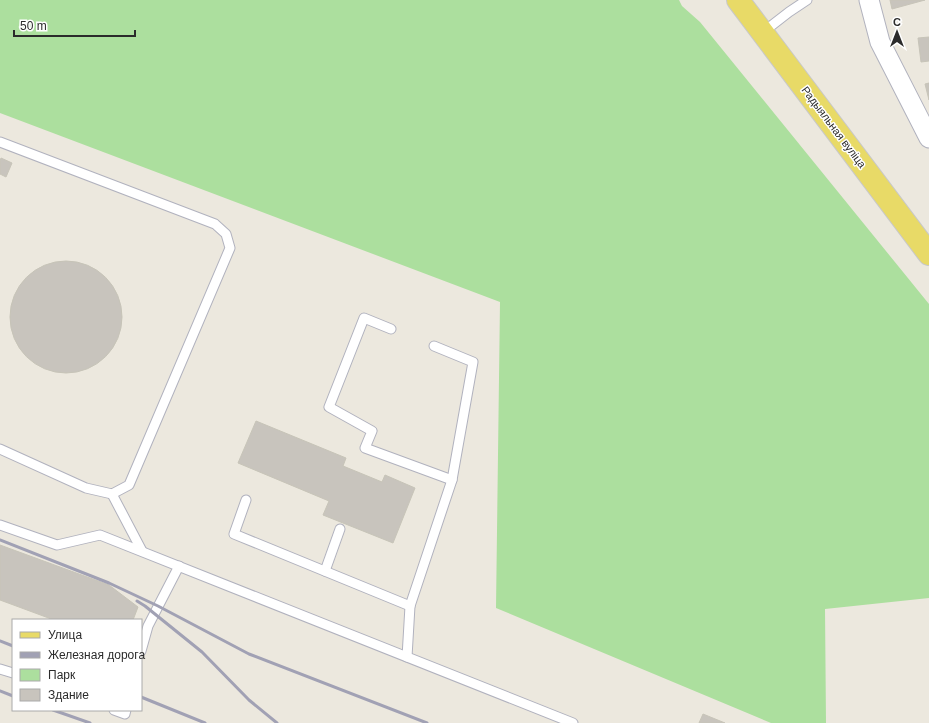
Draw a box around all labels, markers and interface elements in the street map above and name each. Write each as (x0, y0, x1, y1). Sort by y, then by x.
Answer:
scale bar (14, 12, 135, 38)
north arrow (877, 12, 917, 52)
text: С (893, 16, 901, 28)
text: 50 m (20, 19, 47, 33)
street label: Радыяльная вуліца (799, 84, 869, 171)
legend (12, 619, 142, 711)
text: Улица (48, 628, 82, 642)
text: Железная дорога (48, 648, 145, 662)
text: Парк (48, 668, 76, 682)
text: Здание (48, 688, 89, 702)

